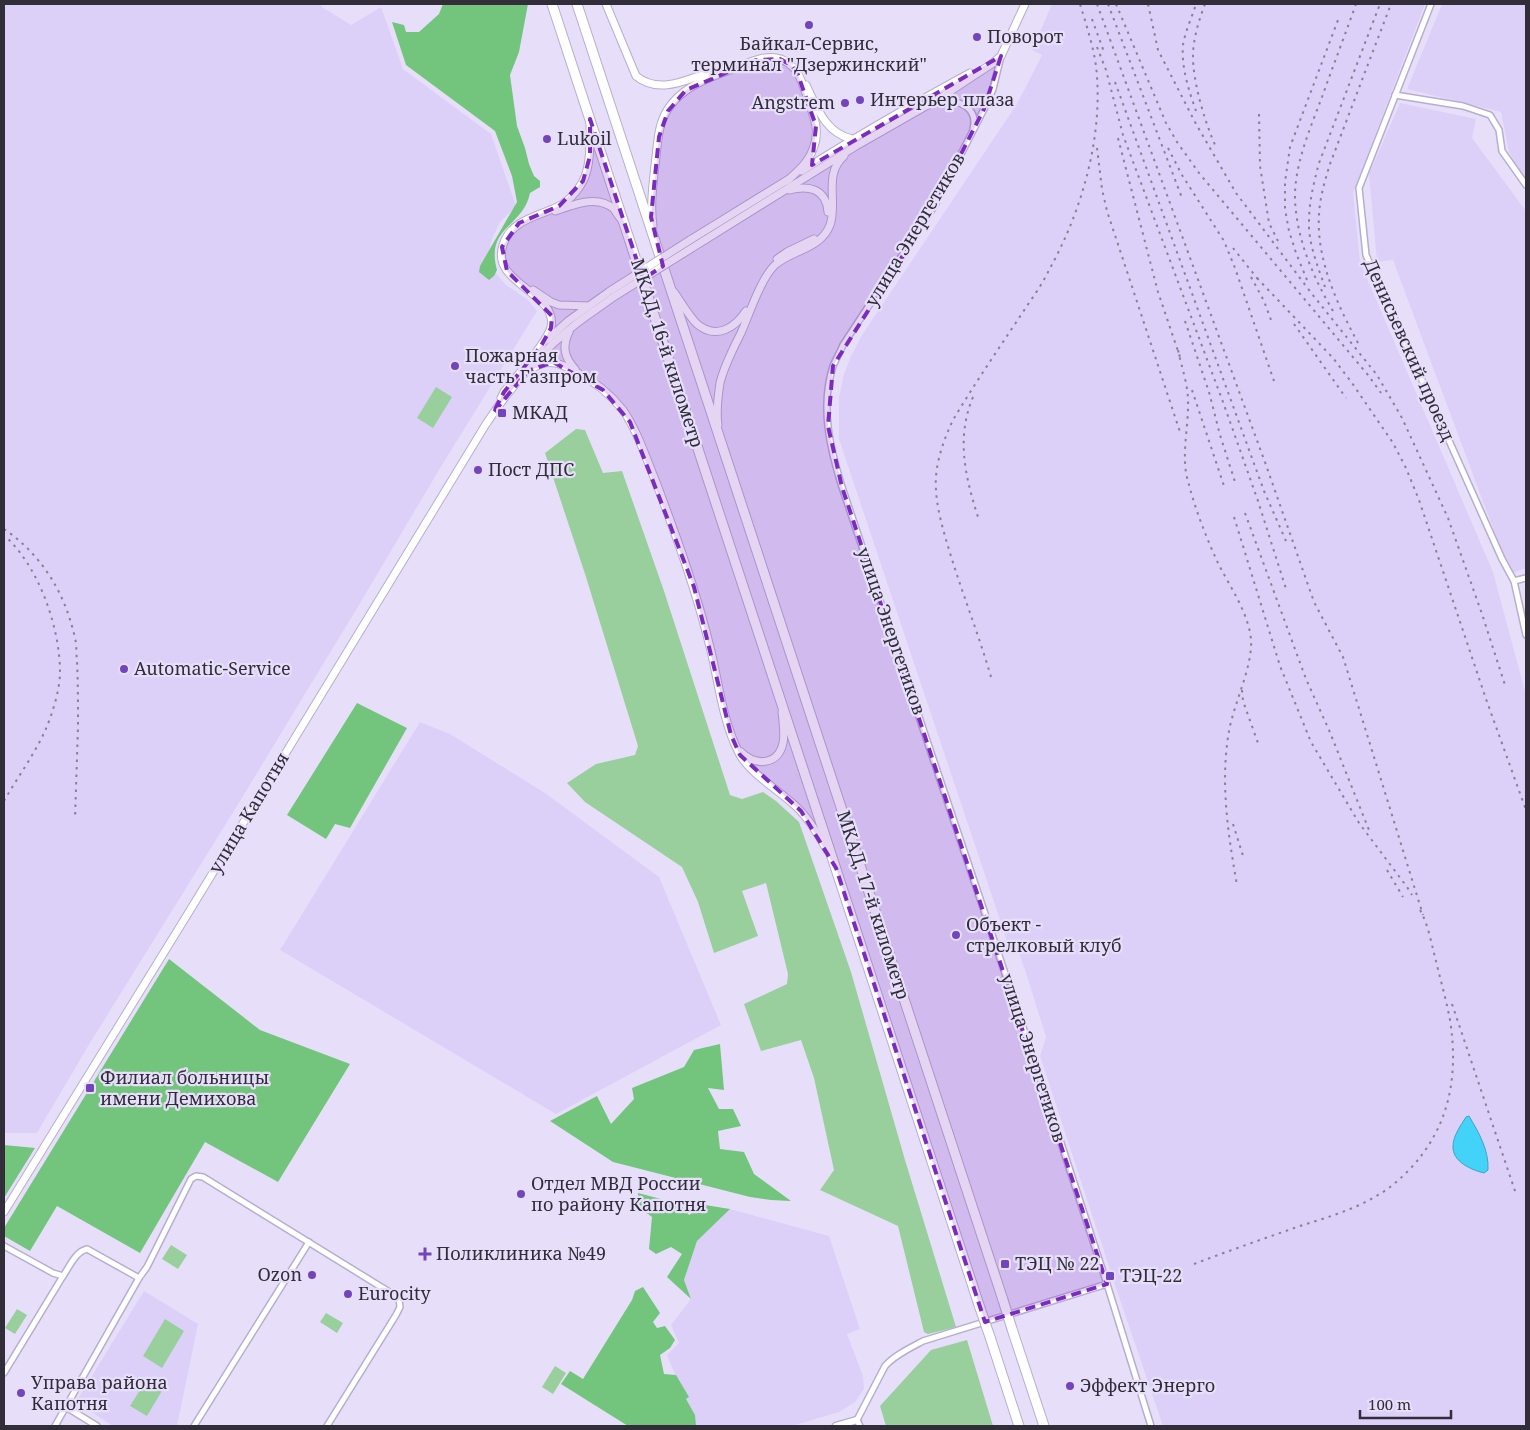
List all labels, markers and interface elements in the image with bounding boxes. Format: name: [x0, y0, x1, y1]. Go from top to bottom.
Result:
marker: Байкал-Сервис, терминал "Дзержинский": [803, 19, 815, 31]
place label: Поворот: [987, 24, 1064, 48]
place label: Байкал-Сервис, терминал "Дзержинский": [691, 31, 927, 76]
marker: Поворот: [971, 31, 983, 43]
place label: Интерьер плаза: [870, 87, 1015, 111]
place label: Angstrem: [751, 90, 835, 114]
marker: Интерьер плаза: [854, 94, 866, 106]
marker: Angstrem: [839, 97, 851, 109]
place label: Lukoil: [557, 126, 612, 150]
marker: Lukoil: [541, 133, 553, 145]
street label: улица Энергетиков: [859, 148, 970, 311]
street label: МКАД, 16-й километр: [626, 255, 710, 450]
street label: Денисьевский проезд: [1359, 255, 1461, 444]
place label: Пожарная часть Газпром: [465, 343, 597, 388]
marker: Пожарная часть Газпром: [449, 360, 461, 372]
place label: МКАД: [512, 400, 568, 424]
marker: МКАД: [496, 407, 508, 419]
place label: Пост ДПС: [488, 457, 574, 481]
marker: Пост ДПС: [472, 464, 484, 476]
street label: улица Энергетиков: [852, 544, 932, 718]
place label: Automatic-Service: [134, 656, 291, 680]
marker: Automatic-Service: [118, 663, 130, 675]
street label: улица Капотня: [202, 747, 294, 878]
street label: МКАД, 17-й километр: [832, 807, 916, 1002]
place label: Объект - стрелковый клуб: [966, 912, 1122, 957]
marker: Объект - стрелковый клуб: [950, 929, 962, 941]
street label: улица Энергетиков: [995, 970, 1073, 1145]
place label: Филиал больницы имени Демихова: [100, 1065, 269, 1110]
marker: Филиал больницы имени Демихова: [84, 1082, 96, 1094]
place label: Отдел МВД России по району Капотня: [531, 1171, 706, 1216]
marker: Отдел МВД России по району Капотня: [515, 1188, 527, 1200]
place label: Поликлиника №49: [436, 1241, 606, 1265]
marker: Поликлиника №49: [418, 1247, 432, 1261]
place label: ТЭЦ № 22: [1015, 1251, 1100, 1275]
marker: ТЭЦ № 22: [999, 1258, 1011, 1270]
place label: Ozon: [257, 1262, 302, 1286]
place label: ТЭЦ-22: [1120, 1263, 1182, 1287]
marker: Ozon: [306, 1269, 318, 1281]
marker: ТЭЦ-22: [1104, 1270, 1116, 1282]
place label: Eurocity: [358, 1281, 431, 1305]
marker: Eurocity: [342, 1288, 354, 1300]
place label: Управа района Капотня: [31, 1370, 168, 1415]
place label: Эффект Энерго: [1080, 1373, 1215, 1397]
marker: Эффект Энерго: [1064, 1380, 1076, 1392]
marker: Управа района Капотня: [15, 1387, 27, 1399]
scale bar: [1360, 1388, 1451, 1420]
text: 100 m: [1368, 1394, 1411, 1414]

